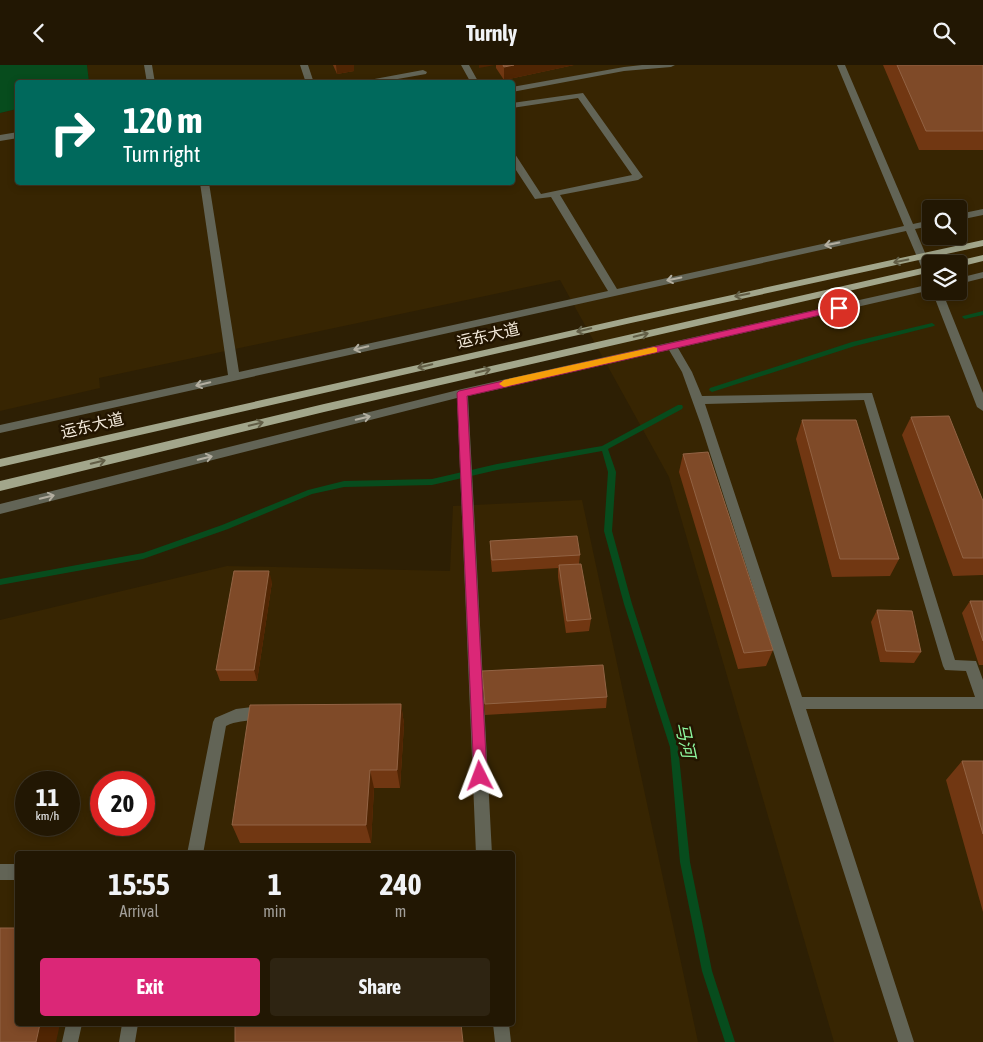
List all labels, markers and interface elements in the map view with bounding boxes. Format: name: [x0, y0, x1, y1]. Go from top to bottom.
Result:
icon: back: [25, 19, 53, 47]
icon: search: [930, 19, 958, 47]
text: Turnly: [466, 20, 517, 46]
icon: right: [40, 100, 105, 165]
text: 120 m: [123, 100, 202, 140]
text: Turn right: [123, 141, 200, 167]
map controls: [922, 200, 967, 300]
button: search: [922, 200, 967, 245]
one-way arrow: [825, 240, 841, 249]
button: layers: [922, 255, 967, 300]
one-way arrow: [894, 257, 910, 266]
one-way arrow: [666, 275, 682, 284]
pin: [818, 287, 860, 329]
one-way arrow: [735, 291, 751, 300]
icon: arrive: [825, 294, 853, 322]
street label: 运东大道: [455, 319, 521, 351]
one-way arrow: [576, 326, 592, 335]
one-way arrow: [633, 330, 649, 339]
one-way arrow: [354, 344, 370, 354]
one-way arrow: [418, 362, 434, 371]
one-way arrow: [474, 366, 490, 375]
one-way arrow: [195, 380, 211, 389]
street label: 运东大道: [59, 409, 125, 441]
one-way arrow: [354, 413, 370, 422]
one-way arrow: [248, 419, 264, 428]
one-way arrow: [196, 452, 212, 462]
one-way arrow: [90, 457, 106, 466]
one-way arrow: [39, 492, 55, 501]
water label: 马河: [671, 720, 700, 763]
position arrow: [453, 749, 505, 801]
speed limit sign: 20: [90, 771, 155, 836]
text: 11: [36, 783, 59, 811]
text: km/h: [36, 809, 59, 823]
text: 15:55: [108, 867, 170, 901]
text: 1: [268, 867, 282, 901]
text: 240: [379, 867, 422, 901]
text: Arrival: [120, 902, 159, 920]
text: min: [263, 902, 286, 920]
text: m: [395, 902, 406, 920]
button: Exit: [40, 958, 260, 1016]
button: Share: [270, 958, 490, 1016]

